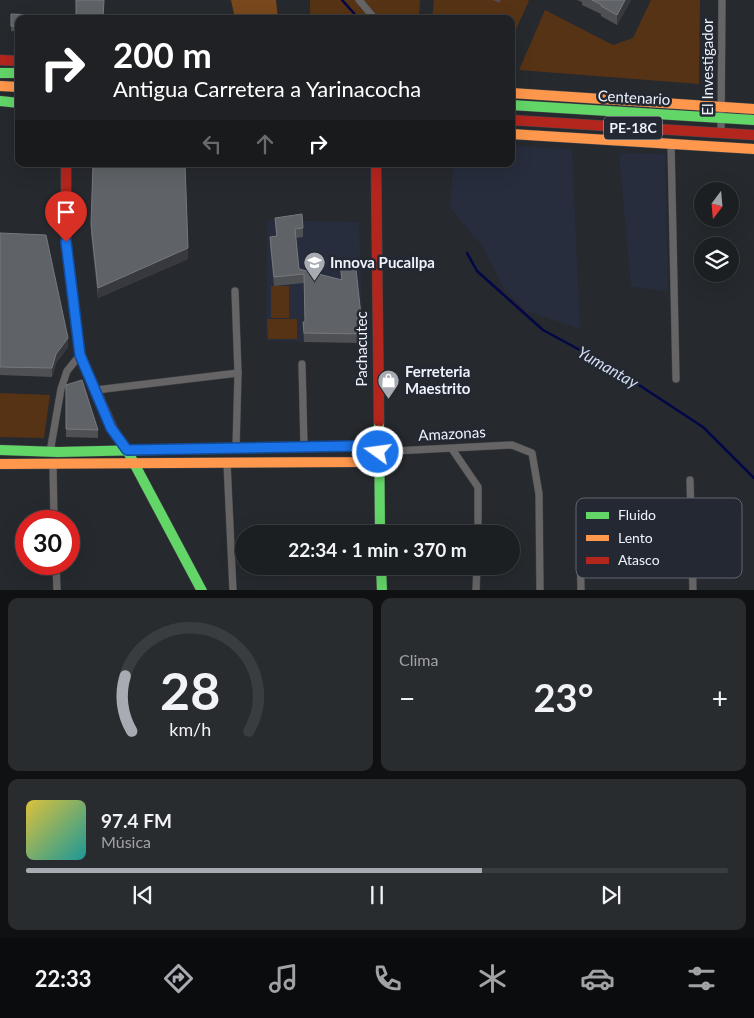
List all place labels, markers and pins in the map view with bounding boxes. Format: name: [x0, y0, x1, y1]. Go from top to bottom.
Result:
pin: [45, 191, 87, 242]
school or university icon: Innova Pucallpa: [302, 251, 326, 282]
place label: Innova Pucallpa: [330, 253, 435, 271]
place label: Ferreteria Maestrito: [405, 362, 471, 397]
shop icon: Ferreteria Maestrito: [377, 369, 401, 400]

